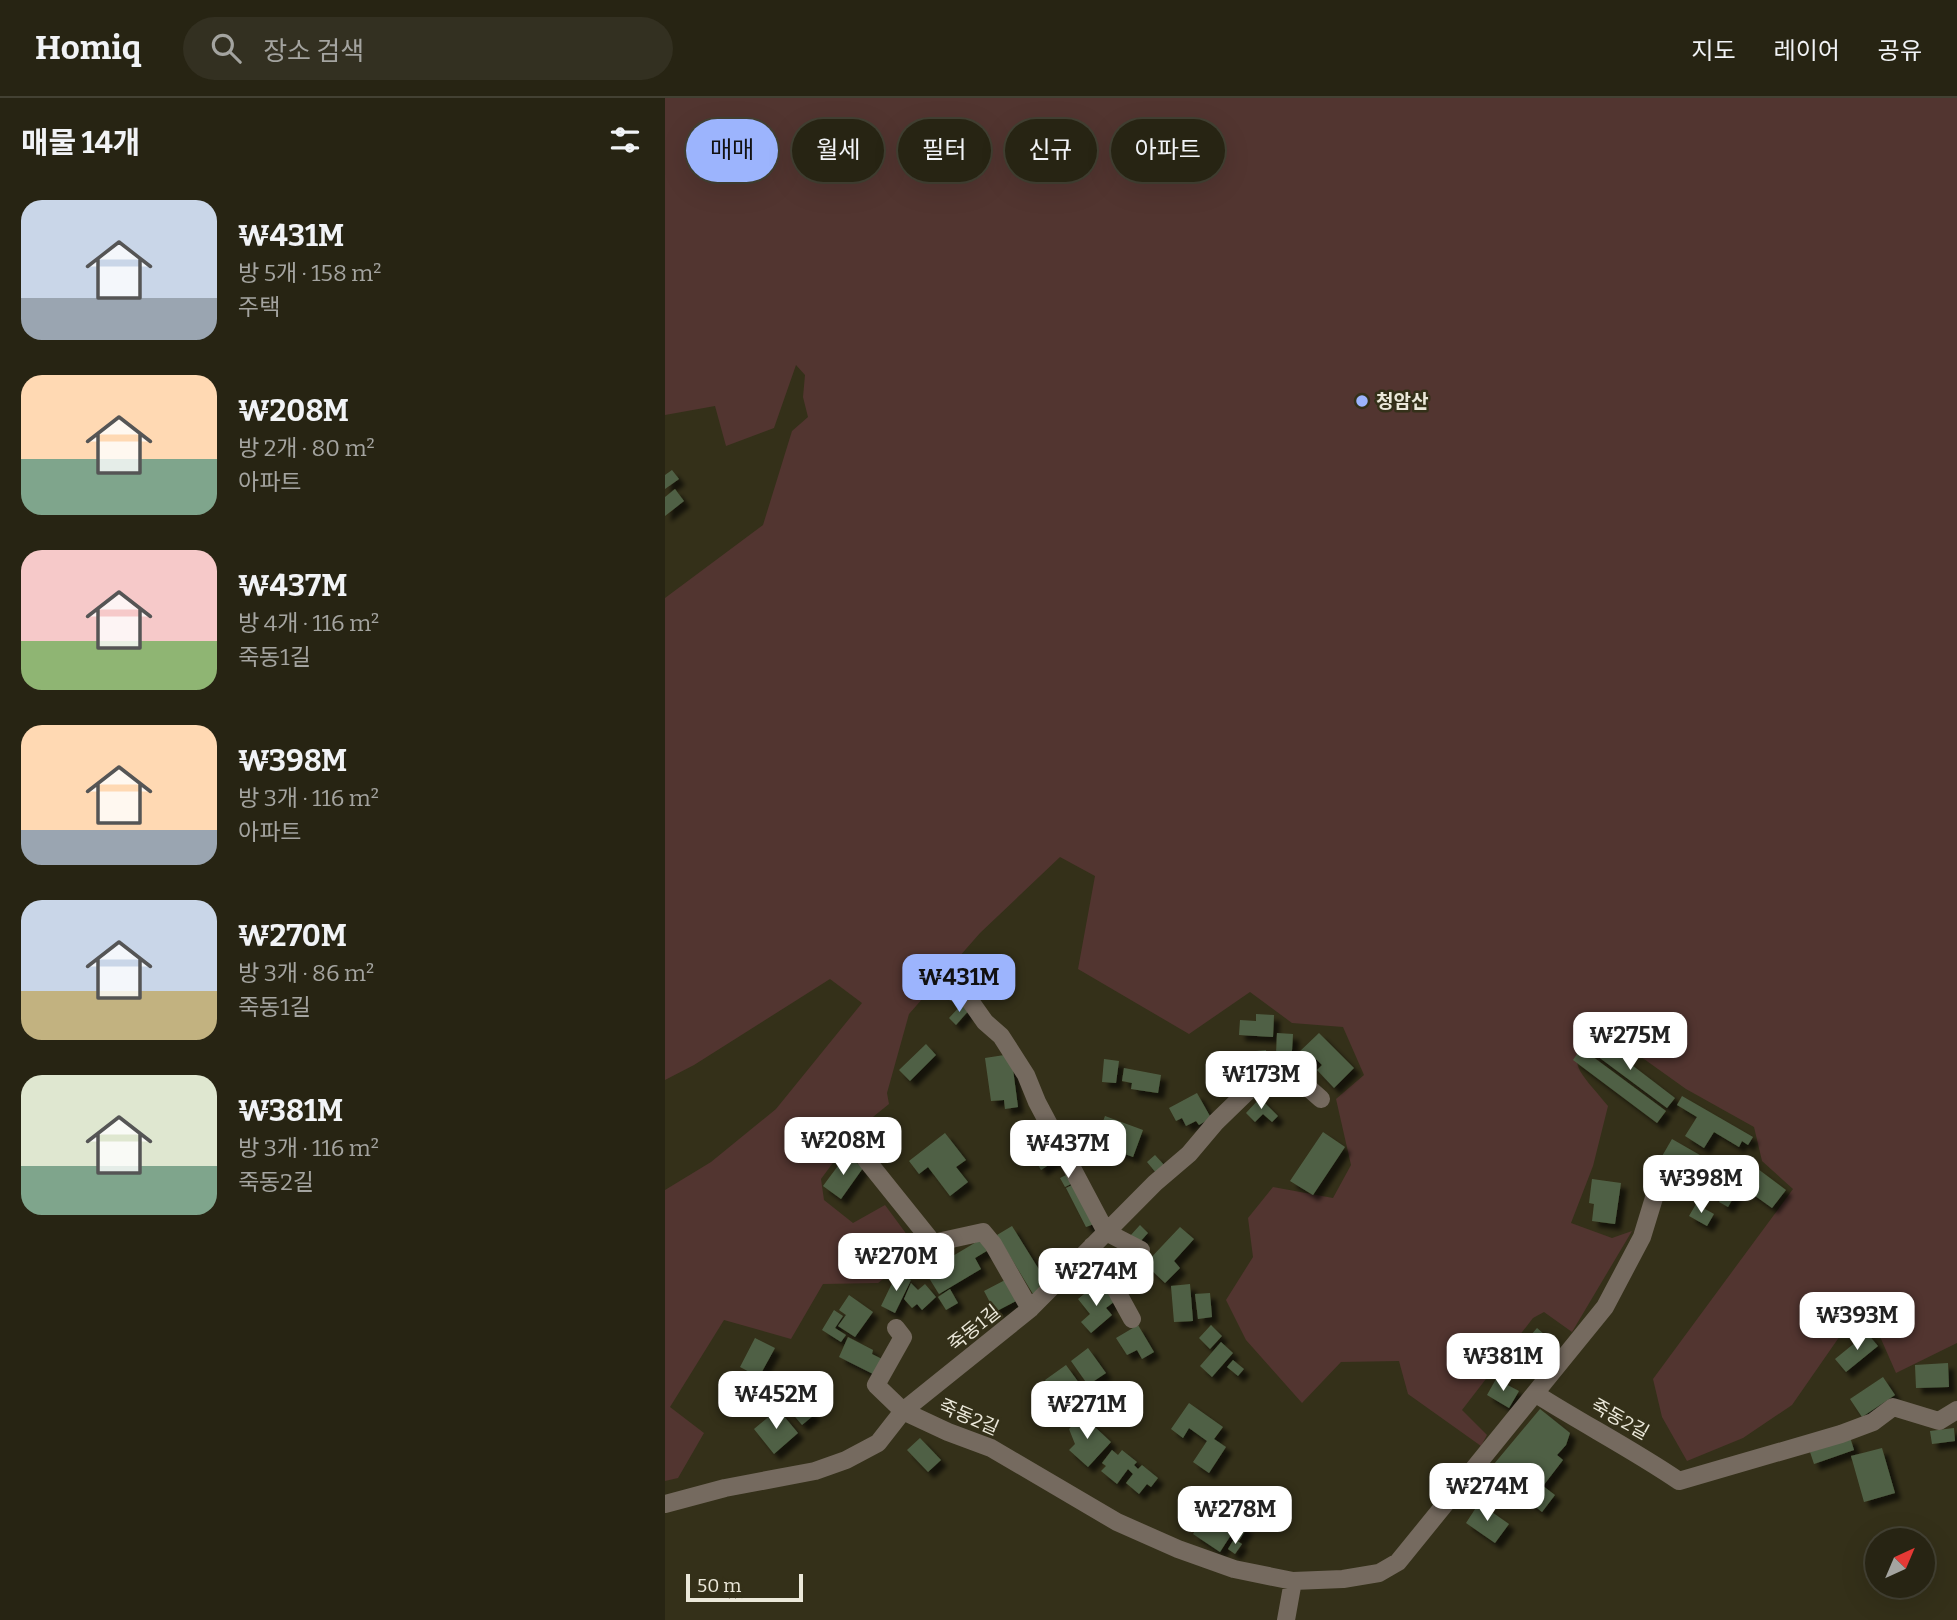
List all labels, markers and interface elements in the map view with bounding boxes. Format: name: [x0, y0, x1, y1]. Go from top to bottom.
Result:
search box: [183, 17, 673, 80]
text: Homiq: [35, 28, 141, 68]
icon: search: [207, 29, 245, 67]
text: 장소 검색: [263, 36, 364, 67]
text: 지도: [1691, 37, 1736, 65]
text: 레이어: [1774, 37, 1840, 65]
text: 공유: [1878, 37, 1922, 65]
chip: 매매: [686, 119, 778, 182]
chip: 월세: [792, 119, 884, 182]
chip: 필터: [898, 119, 991, 182]
chip: 신규: [1005, 119, 1097, 182]
chip: 아파트: [1111, 119, 1225, 182]
icon: filters: [606, 121, 644, 159]
text: 매물 14개: [21, 125, 140, 161]
text: ₩431M: [238, 218, 344, 254]
icon: home: [77, 228, 161, 312]
text: 방 5개 · 158 m²: [238, 259, 381, 287]
text: 주택: [238, 293, 280, 321]
place label: 청암산: [1376, 390, 1429, 413]
text: ₩208M: [238, 393, 349, 429]
marker: 청암산: [1354, 393, 1370, 409]
icon: home: [77, 403, 161, 487]
text: 방 2개 · 80 m²: [238, 434, 375, 462]
text: 아파트: [238, 468, 301, 496]
text: ₩437M: [238, 568, 347, 604]
icon: home: [77, 578, 161, 662]
text: 방 4개 · 116 m²: [238, 609, 379, 637]
text: 죽동1길: [238, 643, 311, 671]
text: ₩398M: [238, 743, 347, 779]
icon: home: [77, 753, 161, 837]
text: 방 3개 · 116 m²: [238, 784, 379, 812]
text: 아파트: [238, 818, 301, 846]
text: ₩270M: [238, 918, 347, 954]
icon: home: [77, 928, 161, 1012]
pin: ₩431M: [910, 954, 1008, 1014]
text: 방 3개 · 86 m²: [238, 959, 374, 987]
text: ₩431M: [918, 963, 1000, 991]
text: 죽동1길: [238, 993, 311, 1021]
pin: ₩275M: [1581, 1012, 1679, 1072]
text: ₩275M: [1589, 1021, 1671, 1049]
pin: ₩173M: [1212, 1052, 1310, 1111]
text: ₩173M: [1222, 1060, 1300, 1088]
text: ₩381M: [238, 1093, 343, 1129]
icon: home: [77, 1103, 161, 1187]
pin: ₩208M: [794, 1118, 892, 1177]
pin: ₩437M: [1019, 1121, 1117, 1180]
text: ₩208M: [800, 1126, 886, 1154]
text: ₩437M: [1026, 1129, 1110, 1157]
text: 방 3개 · 116 m²: [238, 1134, 379, 1162]
pin: ₩398M: [1652, 1156, 1750, 1215]
text: ₩398M: [1659, 1164, 1743, 1192]
text: 죽동2길: [238, 1168, 314, 1196]
pin: ₩270M: [847, 1234, 945, 1293]
text: ₩270M: [854, 1242, 938, 1270]
pin: ₩274M: [1047, 1248, 1145, 1308]
text: ₩274M: [1054, 1257, 1138, 1285]
pin: ₩393M: [1808, 1292, 1906, 1352]
street label: 죽동1길: [943, 1300, 1005, 1356]
text: ₩393M: [1816, 1301, 1898, 1329]
pin: ₩381M: [1454, 1334, 1552, 1393]
text: ₩381M: [1463, 1342, 1543, 1370]
pin: ₩452M: [727, 1372, 825, 1431]
text: ₩452M: [734, 1380, 818, 1408]
pin: ₩271M: [1038, 1382, 1136, 1441]
text: ₩271M: [1047, 1390, 1127, 1418]
street label: 죽동2길: [936, 1394, 1002, 1440]
street label: 죽동2길: [1587, 1394, 1653, 1444]
pin: ₩274M: [1438, 1464, 1536, 1523]
text: ₩274M: [1445, 1472, 1529, 1500]
pin: ₩278M: [1186, 1486, 1284, 1546]
text: ₩278M: [1194, 1495, 1276, 1523]
north arrow: [1865, 1528, 1935, 1598]
map controls: [1865, 1528, 1935, 1598]
scale bar: [686, 1571, 803, 1603]
text: 50 m: [697, 1574, 741, 1597]

